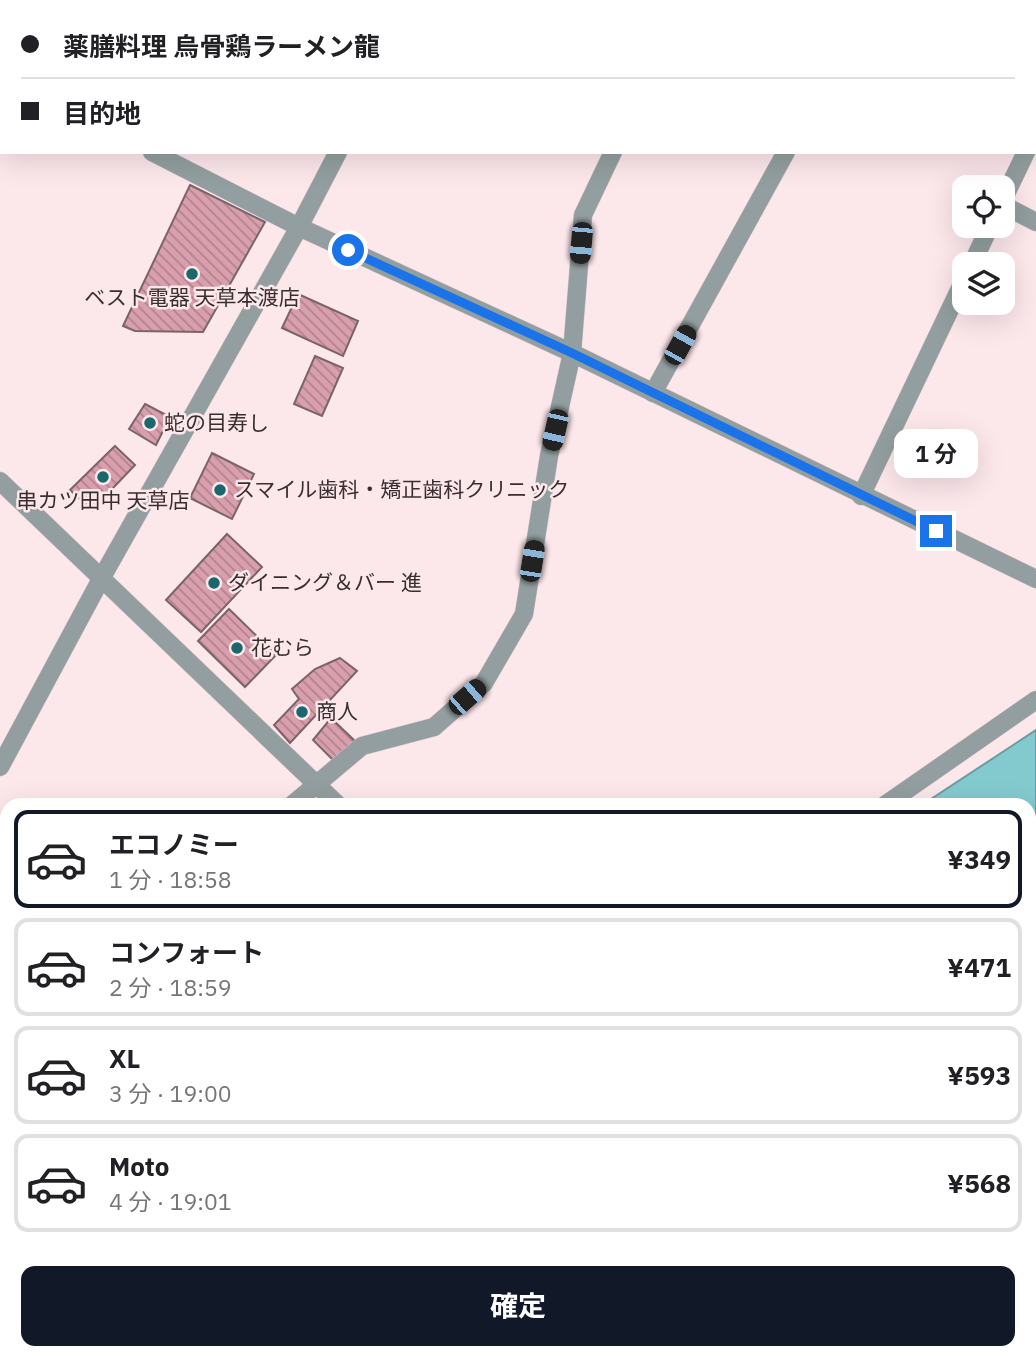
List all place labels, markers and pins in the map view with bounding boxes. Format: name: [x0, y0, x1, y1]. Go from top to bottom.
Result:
marker: ベスト電器 天草本渡店: [184, 266, 200, 282]
place label: ベスト電器 天草本渡店: [84, 283, 300, 311]
place label: 蛇の目寿し: [164, 408, 269, 436]
marker: 蛇の目寿し: [142, 415, 158, 431]
marker: 串カツ田中 天草店: [95, 469, 111, 485]
place label: スマイル歯科・矯正歯科クリニック: [234, 475, 569, 503]
marker: スマイル歯科・矯正歯科クリニック: [212, 482, 228, 498]
place label: 串カツ田中 天草店: [17, 486, 189, 514]
place label: ダイニング＆バー 進: [228, 568, 422, 596]
marker: ダイニング＆バー 進: [206, 575, 222, 591]
place label: 花むら: [251, 633, 314, 661]
marker: 花むら: [229, 640, 245, 656]
place label: 商人: [316, 697, 358, 725]
marker: 商人: [294, 704, 310, 720]

